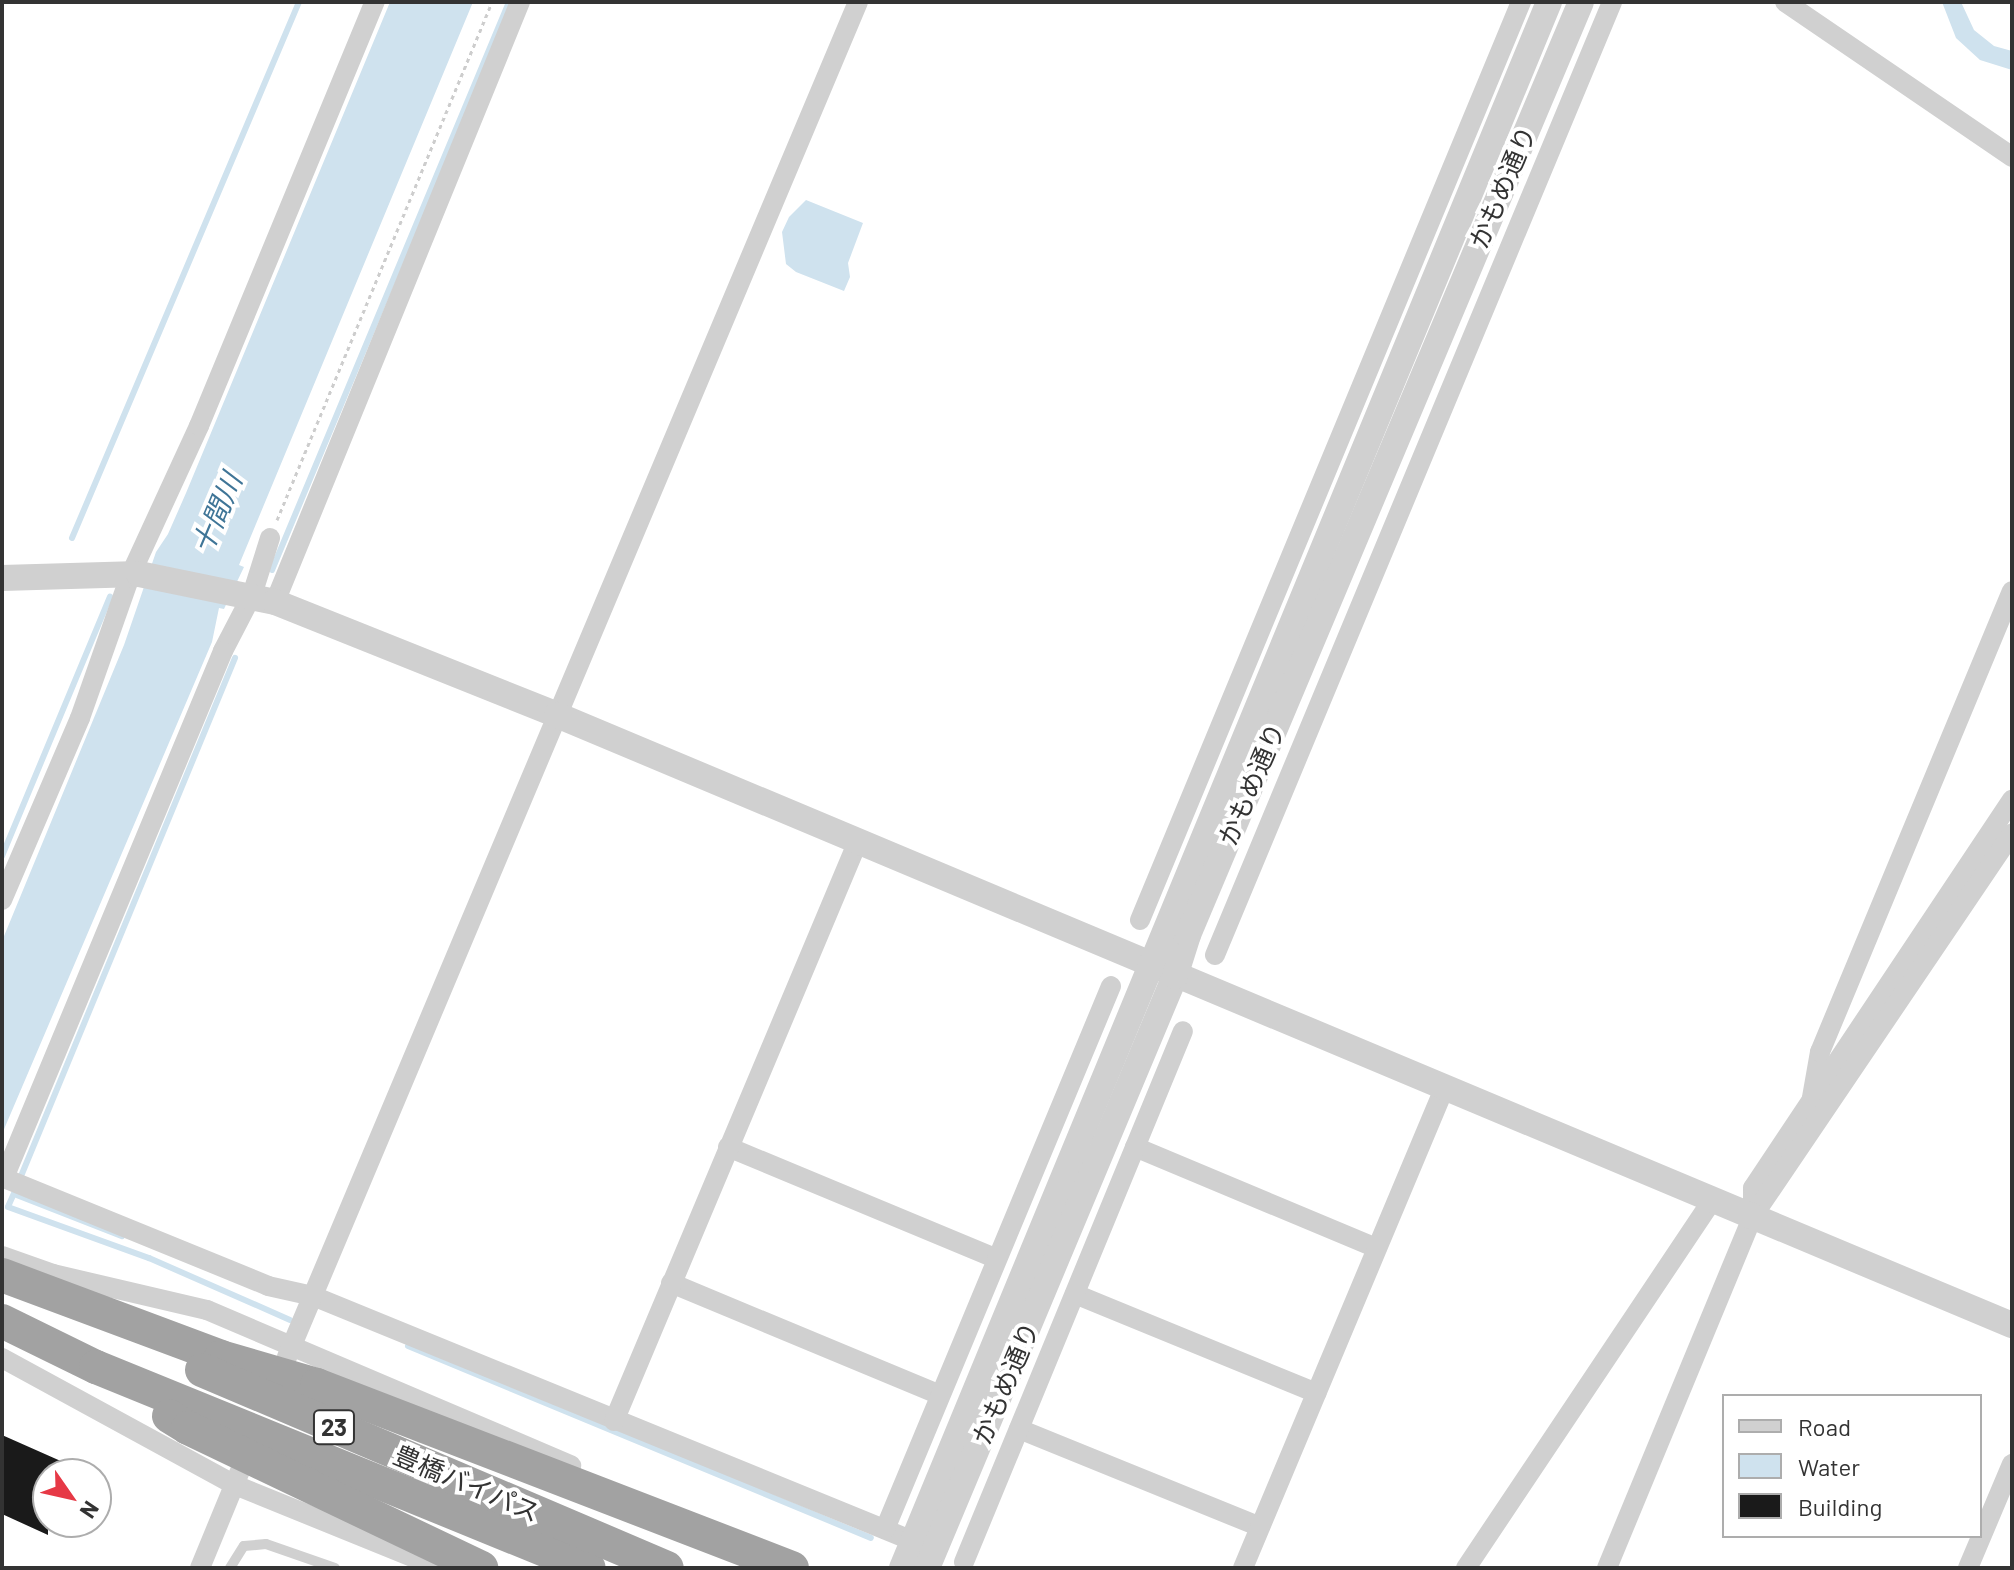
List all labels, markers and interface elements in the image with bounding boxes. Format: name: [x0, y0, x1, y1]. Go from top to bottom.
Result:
street label: かもめ通り: [1462, 121, 1542, 253]
water label: 十間川: [184, 468, 248, 558]
street label: かもめ通り: [1211, 718, 1291, 850]
street label: かもめ通り: [965, 1317, 1045, 1449]
legend: [1722, 1394, 1982, 1538]
road number: 23: [312, 1407, 356, 1447]
text: Road: [1798, 1412, 1851, 1441]
street label: 豊橋バイパス: [389, 1438, 545, 1528]
text: Water: [1798, 1452, 1860, 1481]
north arrow: [32, 1458, 112, 1538]
text: Building: [1798, 1492, 1882, 1521]
text: N: [75, 1497, 105, 1524]

